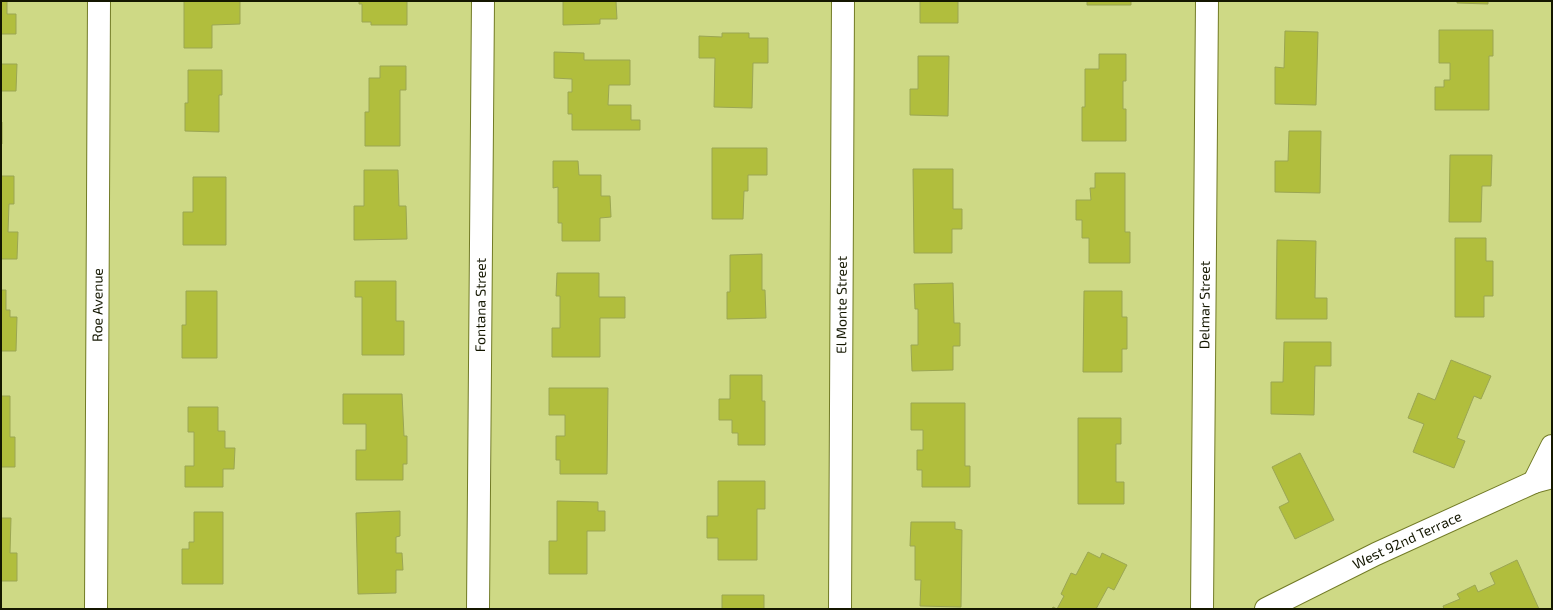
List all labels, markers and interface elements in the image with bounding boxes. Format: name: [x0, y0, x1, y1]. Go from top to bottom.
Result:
street label: El Monte Street: [832, 256, 850, 354]
street label: Fontana Street: [471, 258, 489, 352]
street label: Delmar Street: [1195, 261, 1213, 349]
street label: Roe Avenue: [88, 268, 106, 342]
street label: West 92nd Terrace: [1349, 507, 1464, 572]

